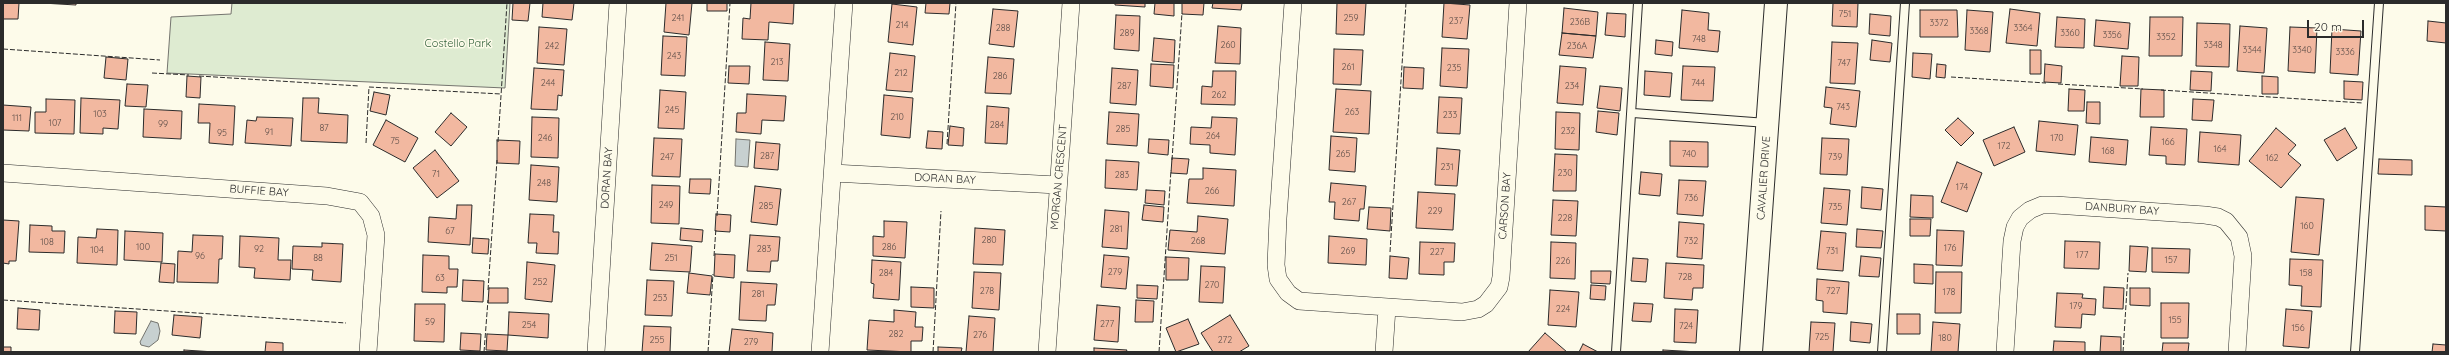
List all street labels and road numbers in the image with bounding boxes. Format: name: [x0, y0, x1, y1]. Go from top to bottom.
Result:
street label: MORGAN CRESCENT: [1048, 124, 1070, 230]
street label: CAVALIER DRIVE: [1754, 136, 1774, 220]
street label: DORAN BAY: [598, 147, 616, 209]
street label: DORAN BAY: [914, 171, 976, 187]
street label: CARSON BAY: [1496, 172, 1514, 240]
street label: BUFFIE BAY: [229, 182, 289, 200]
street label: DANBURY BAY: [2085, 200, 2159, 218]

